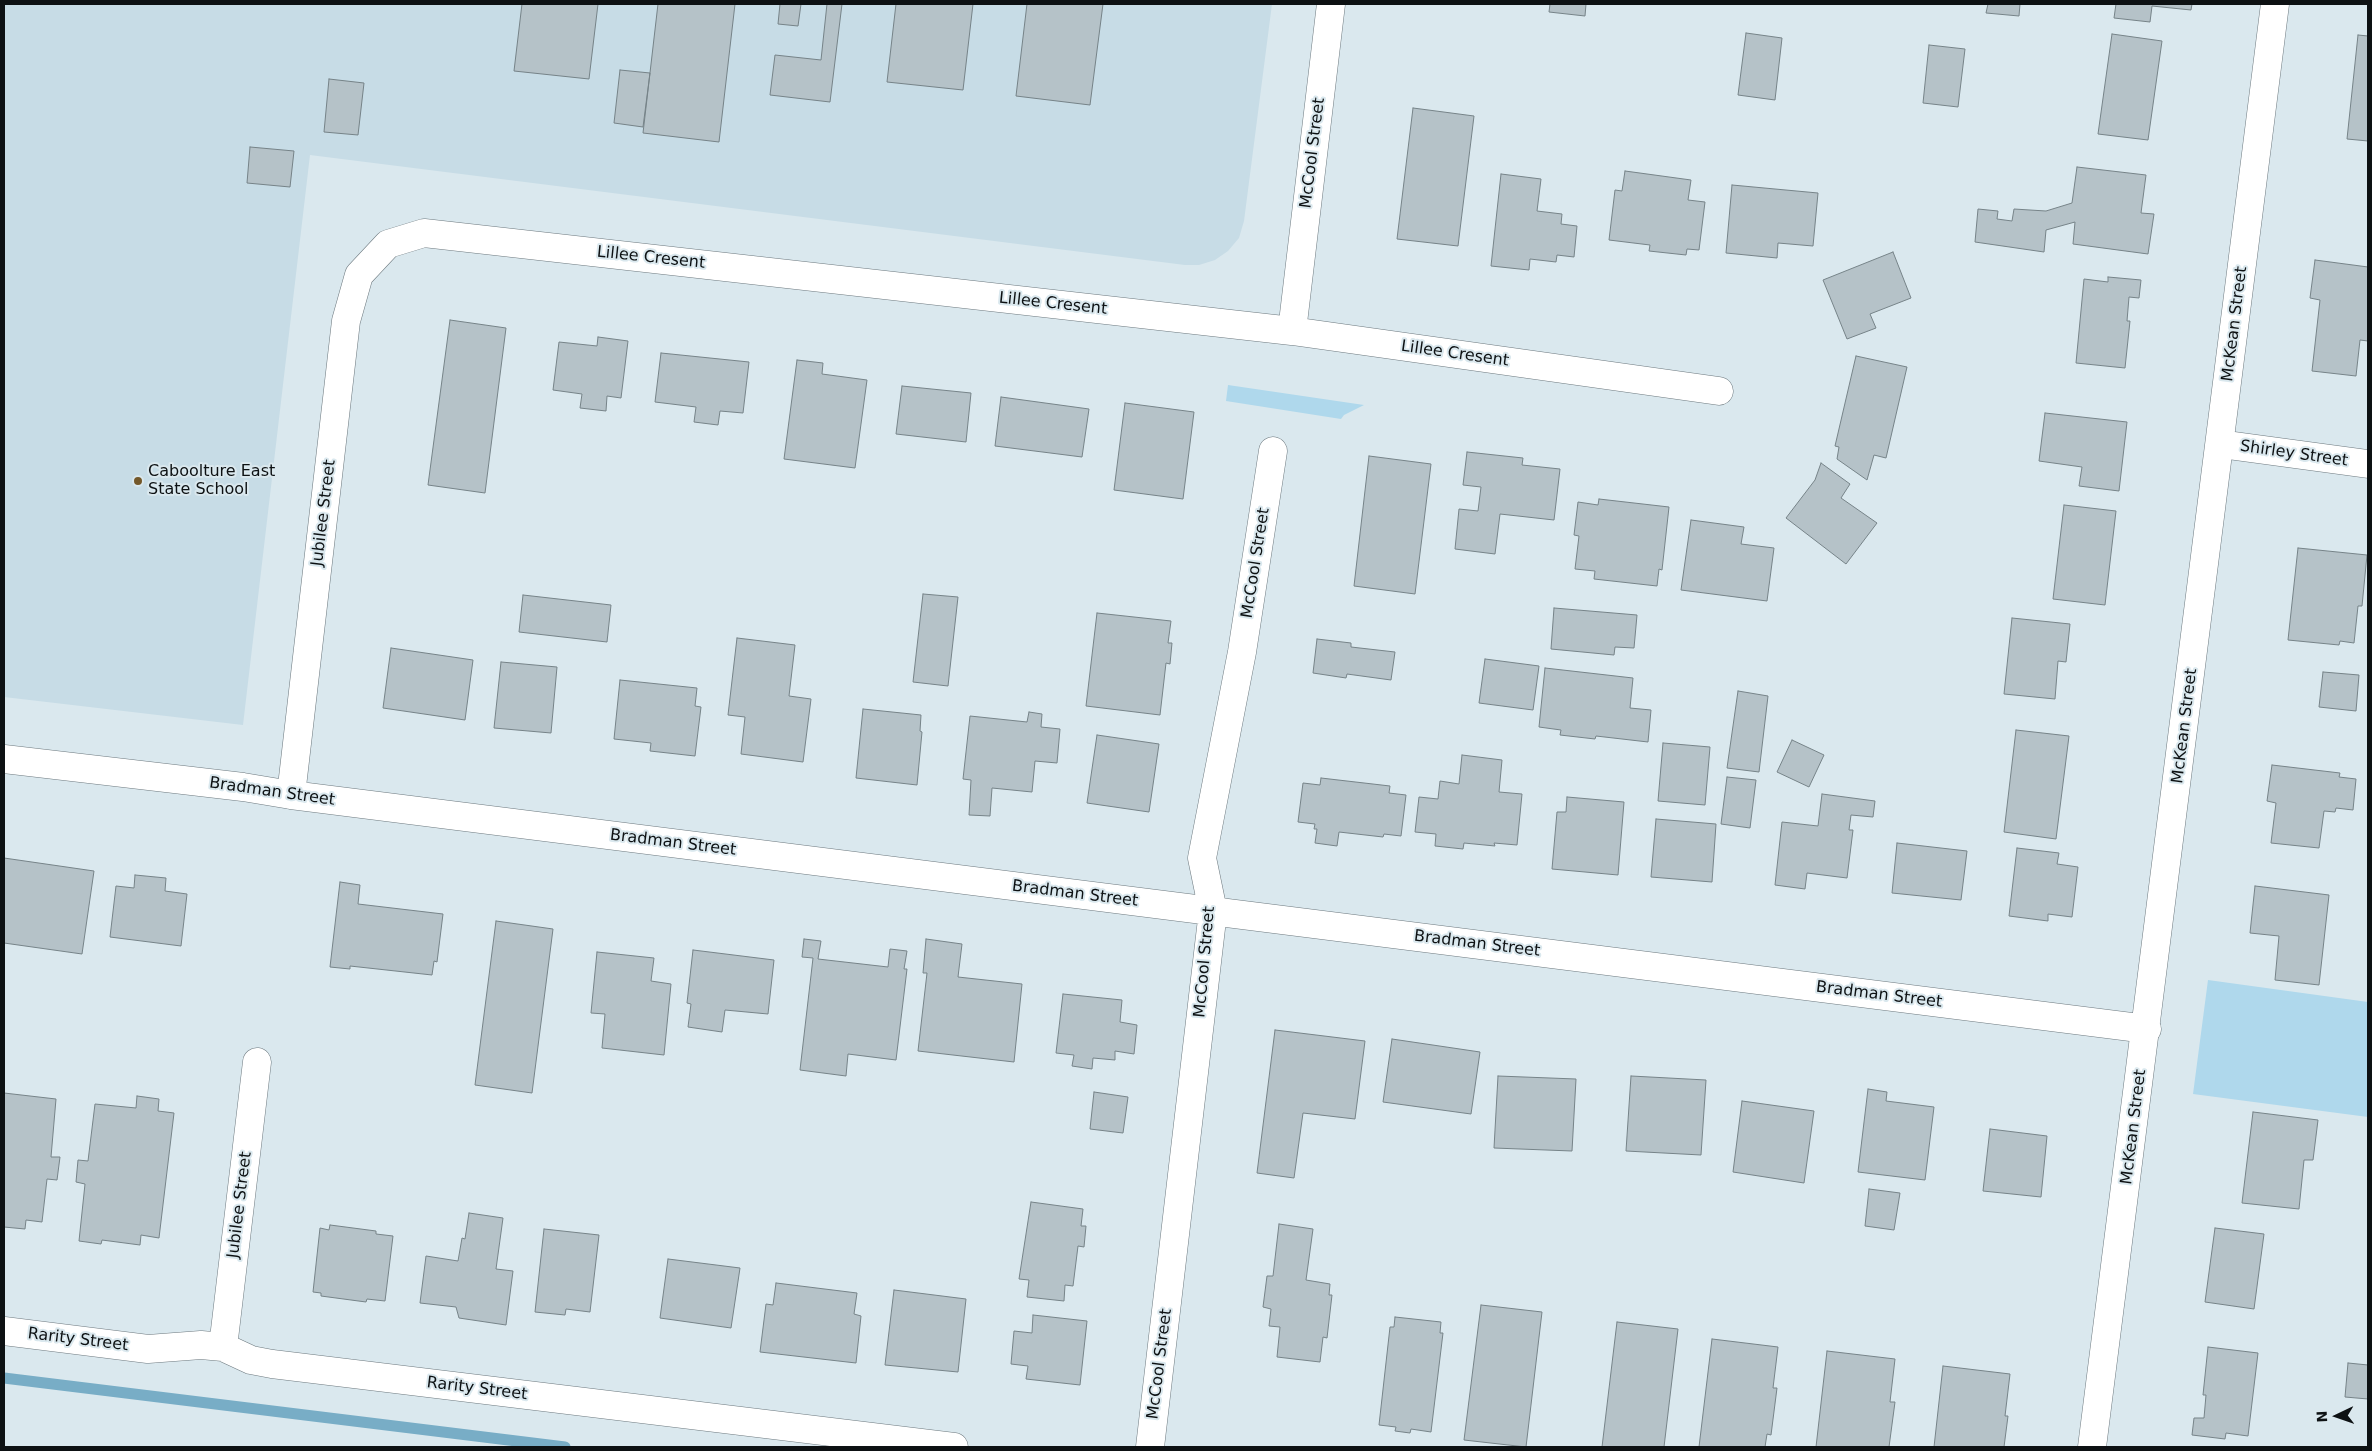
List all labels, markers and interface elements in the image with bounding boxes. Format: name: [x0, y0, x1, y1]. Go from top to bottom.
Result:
street label: McCool Street: [1297, 96, 1329, 210]
street label: Lillee Cresent: [596, 243, 706, 273]
street label: McKean Street: [2218, 265, 2252, 383]
street label: Lillee Cresent: [998, 289, 1108, 319]
street label: Lillee Cresent: [1400, 337, 1510, 371]
street label: Shirley Street: [2239, 437, 2349, 471]
street label: Jubilee Street: [308, 459, 340, 567]
place label: Caboolture East State School: [148, 462, 275, 500]
marker: Caboolture East State School: [132, 475, 144, 487]
street label: McCool Street: [1238, 506, 1274, 620]
street label: McKean Street: [2168, 667, 2202, 785]
street label: Bradman Street: [208, 774, 336, 810]
street label: Bradman Street: [609, 826, 737, 860]
street label: Bradman Street: [1011, 877, 1139, 911]
street label: McCool Street: [1191, 906, 1219, 1018]
street label: Bradman Street: [1413, 927, 1541, 961]
street label: Bradman Street: [1815, 978, 1943, 1012]
street label: McKean Street: [2117, 1068, 2151, 1186]
street label: Jubilee Street: [224, 1151, 256, 1259]
street label: McCool Street: [1144, 1307, 1176, 1421]
street label: Rarity Street: [27, 1324, 129, 1356]
street label: Rarity Street: [426, 1373, 528, 1405]
north arrow: [2312, 1391, 2362, 1441]
text: N: [2314, 1411, 2330, 1423]

